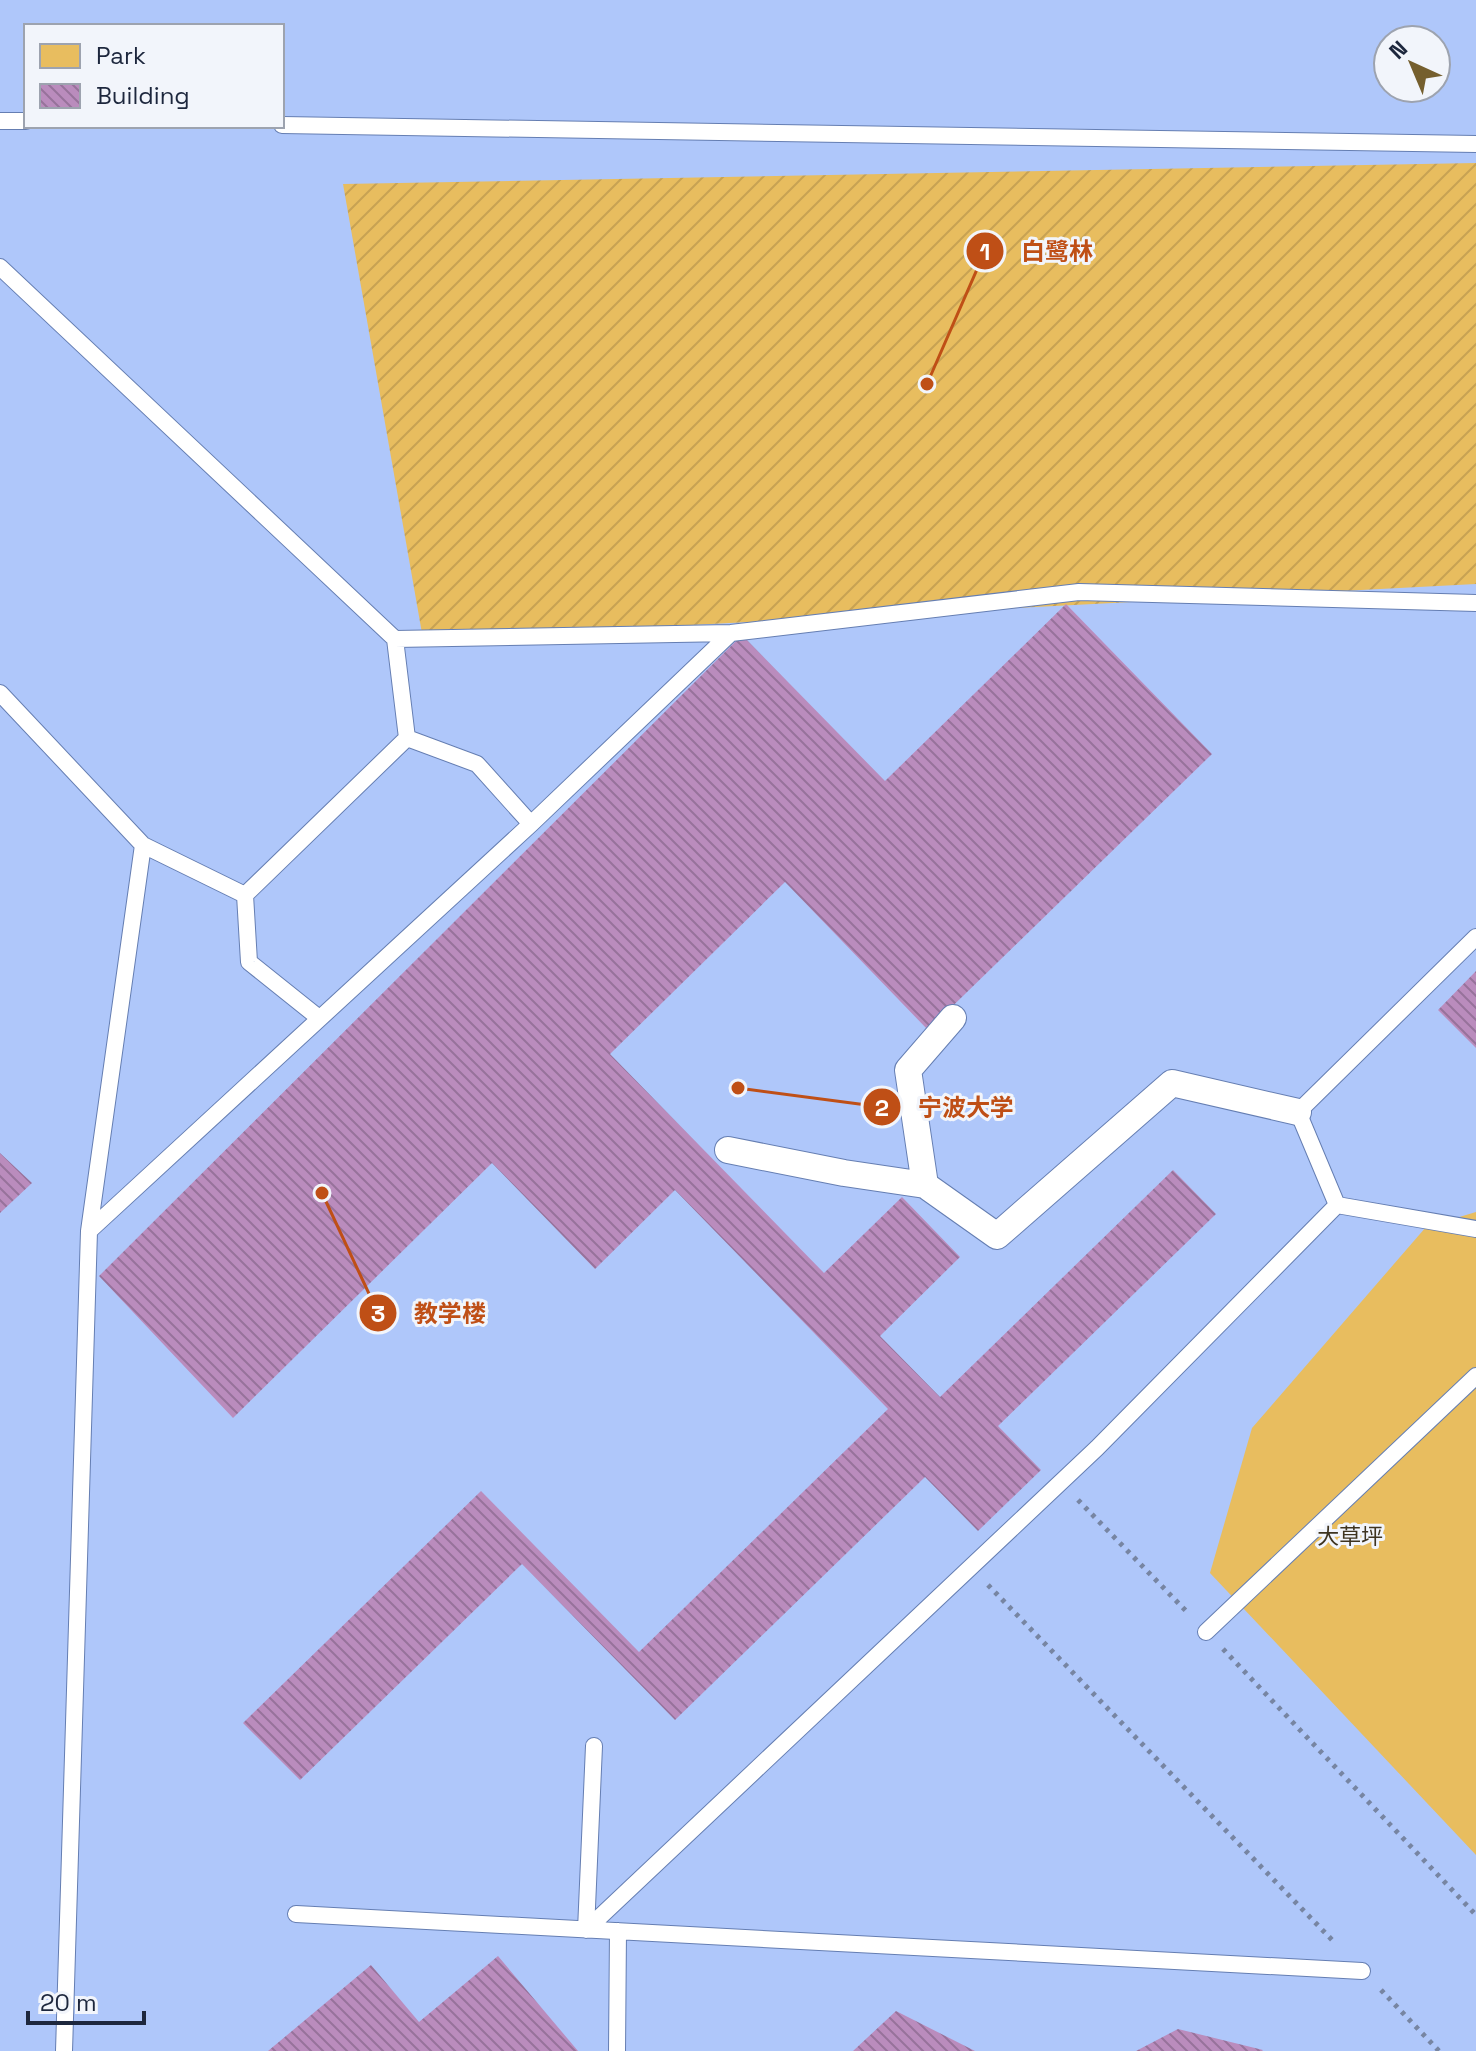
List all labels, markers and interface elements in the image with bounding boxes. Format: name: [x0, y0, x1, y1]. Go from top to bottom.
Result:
legend: [24, 24, 284, 128]
north arrow: [1372, 24, 1452, 104]
text: N: [1383, 34, 1413, 65]
text: Park: [96, 40, 146, 71]
text: Building: [96, 80, 190, 111]
callout: 白鹭林: [965, 227, 1109, 275]
text: 1: [980, 236, 990, 267]
text: 白鹭林: [1021, 236, 1093, 267]
callout: 宁波大学: [862, 1083, 1030, 1131]
text: 2: [875, 1092, 889, 1123]
text: 宁波大学: [918, 1092, 1014, 1123]
callout: 教学楼: [358, 1289, 502, 1337]
text: 3: [371, 1298, 385, 1329]
text: 教学楼: [414, 1298, 486, 1329]
park label: 大草坪: [1317, 1522, 1383, 1550]
scale bar: [28, 1975, 144, 2025]
text: 20 m: [40, 1987, 97, 2018]

